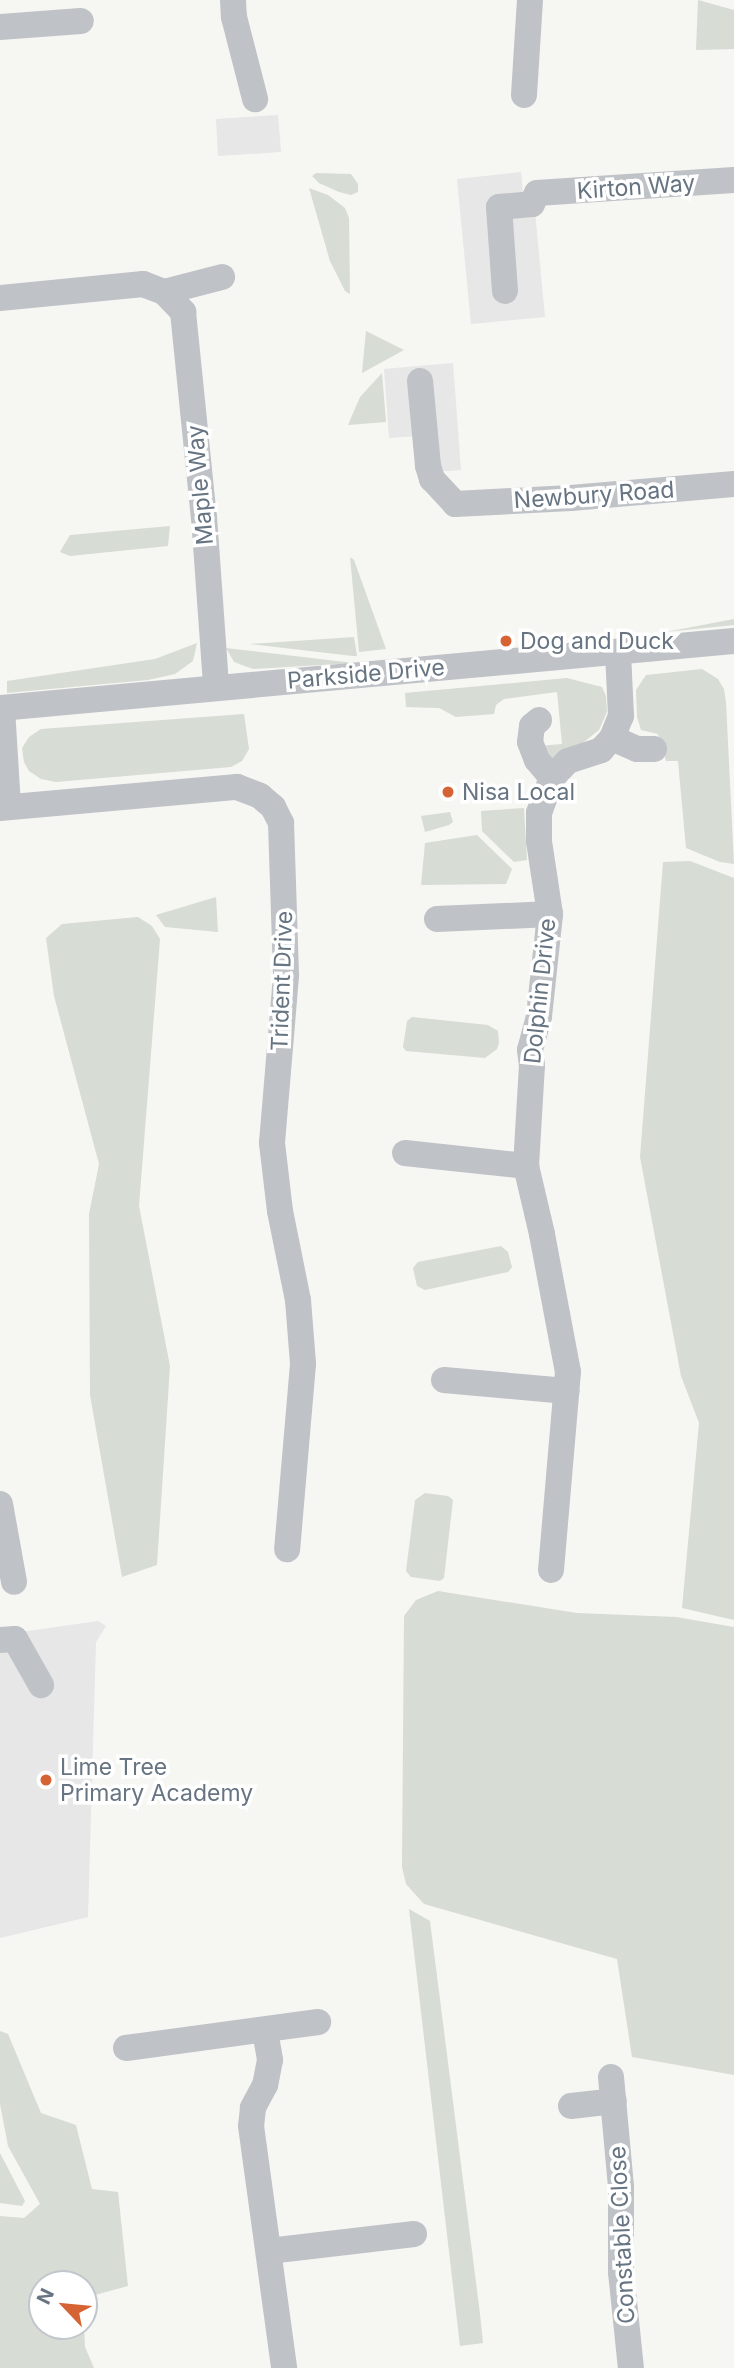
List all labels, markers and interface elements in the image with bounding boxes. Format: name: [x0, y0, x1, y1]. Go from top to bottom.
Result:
street label: Kirton Way: [576, 169, 696, 205]
street label: Maple Way: [181, 424, 219, 546]
street label: Newbury Road: [513, 476, 675, 514]
place label: Dog and Duck: [520, 627, 674, 655]
marker: Dog and Duck: [498, 633, 514, 649]
street label: Parkside Drive: [286, 653, 446, 695]
place label: Nisa Local: [462, 778, 575, 806]
marker: Nisa Local: [440, 784, 456, 800]
street label: Trident Drive: [266, 910, 298, 1052]
street label: Dolphin Drive: [519, 917, 561, 1065]
place label: Lime Tree Primary Academy: [60, 1753, 253, 1807]
marker: Lime Tree Primary Academy: [38, 1772, 54, 1788]
street label: Constable Close: [604, 2145, 640, 2325]
north arrow: [28, 2270, 98, 2340]
text: N: [32, 2285, 59, 2308]

